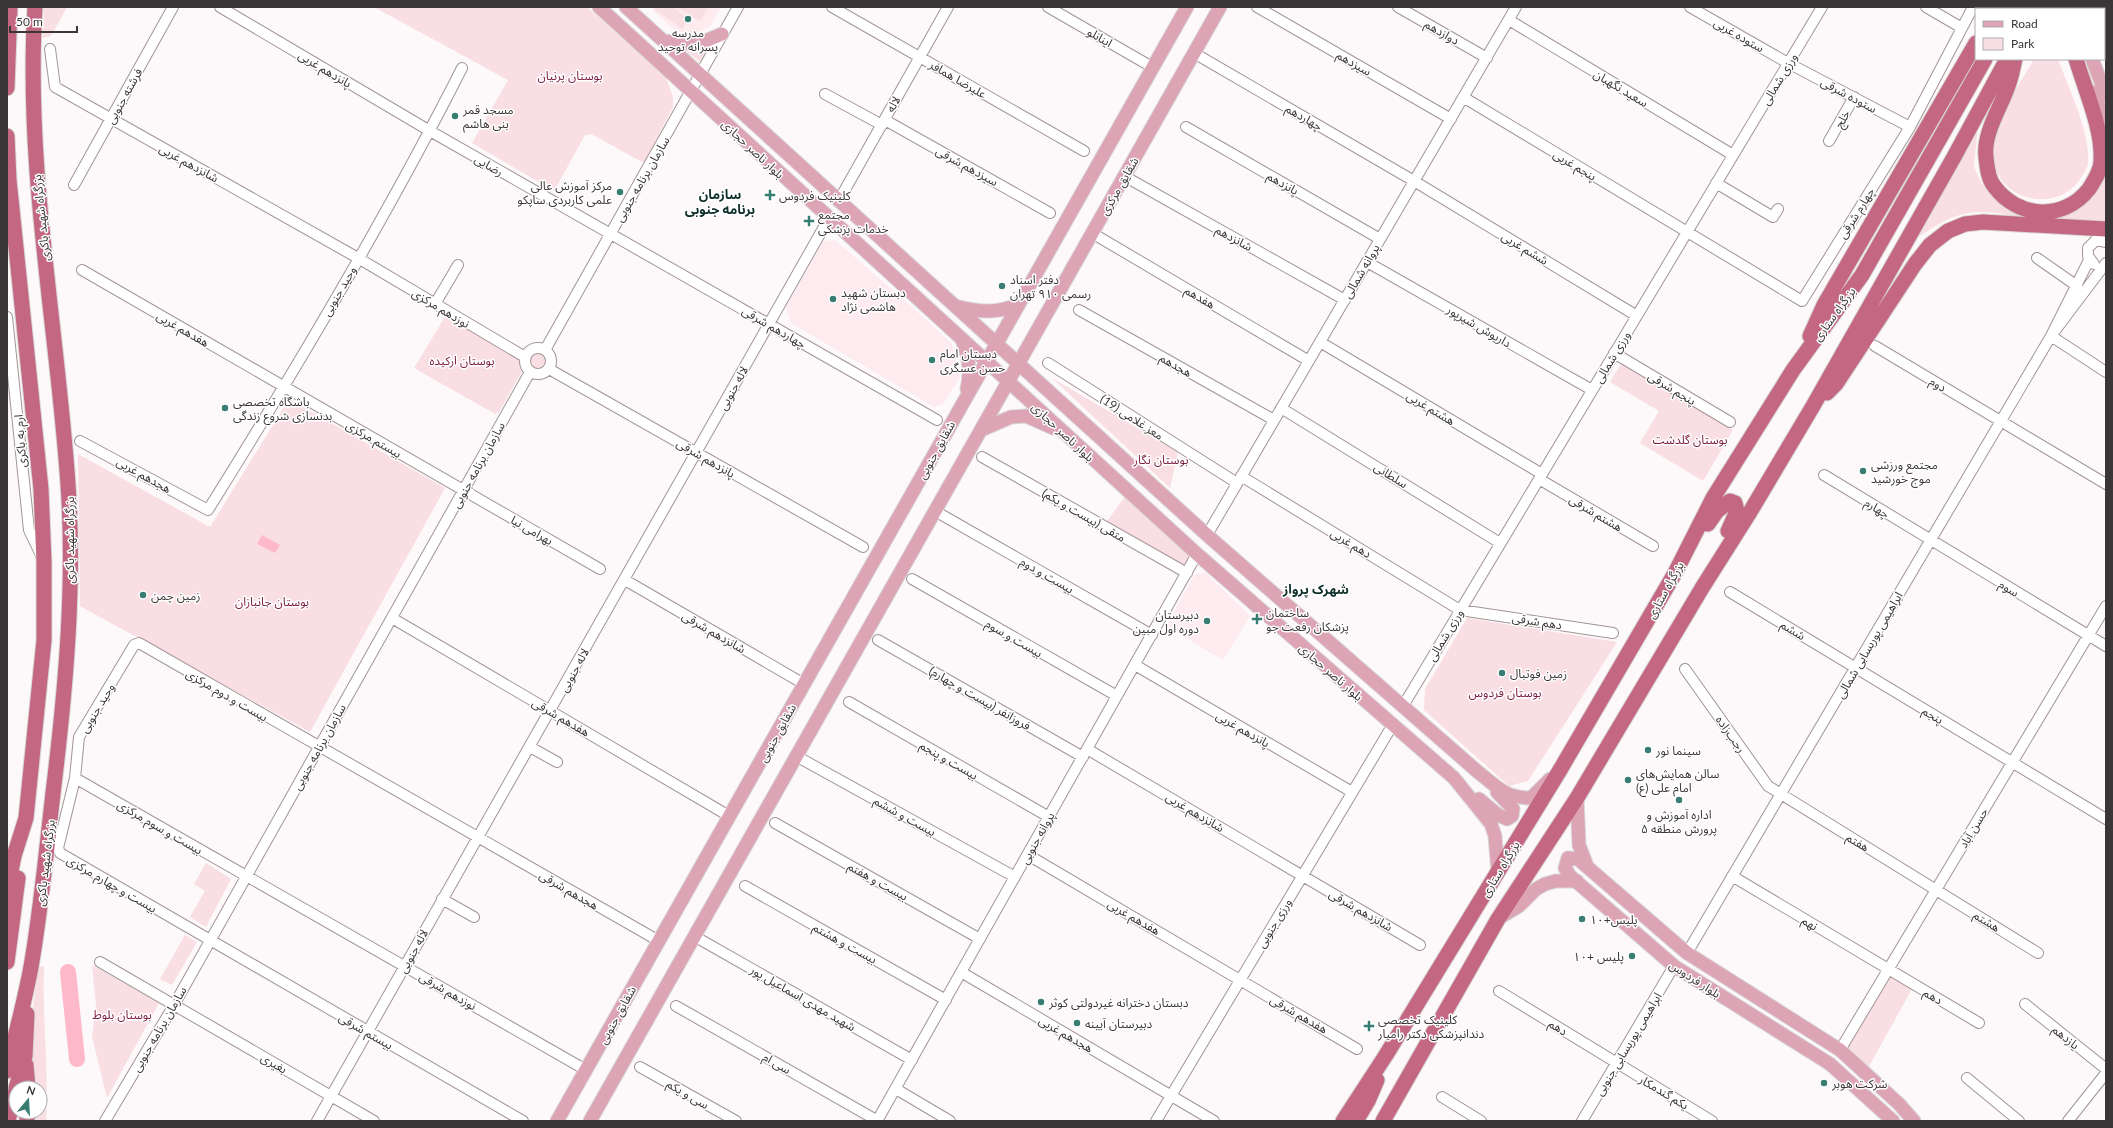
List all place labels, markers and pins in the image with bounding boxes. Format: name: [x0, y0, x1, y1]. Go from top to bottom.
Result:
marker: مدرسه پسرانه توحید: [683, 14, 693, 24]
place label: مدرسه پسرانه توحید: [658, 25, 718, 55]
place label: مسجد قمر بنی هاشم: [462, 102, 514, 133]
marker: مسجد قمر بنی هاشم: [450, 111, 460, 121]
place label: مرکز آموزش عالی علمی کاربردی ساپکو: [517, 178, 612, 208]
marker: مرکز آموزش عالی علمی کاربردی ساپکو: [615, 187, 625, 197]
place label: کلینیک فردوس: [779, 188, 852, 203]
marker: کلینیک فردوس: [764, 189, 776, 201]
place label: مجتمع خدمات پزشکی: [818, 207, 889, 237]
marker: مجتمع خدمات پزشکی: [803, 215, 815, 227]
place label: دفتر اسناد رسمی ۹۱۰ تهران: [1010, 272, 1091, 301]
marker: دفتر اسناد رسمی ۹۱۰ تهران: [997, 281, 1007, 291]
place label: دبستان شهید هاشمی نژاد: [841, 285, 906, 314]
marker: دبستان شهید هاشمی نژاد: [828, 294, 838, 304]
place label: دبستان امام حسن عسگری: [940, 346, 1005, 375]
marker: دبستان امام حسن عسگری: [927, 355, 937, 365]
place label: باشگاه تخصصی بدنسازی شروع زندگی: [233, 394, 332, 425]
marker: باشگاه تخصصی بدنسازی شروع زندگی: [220, 403, 230, 413]
place label: مجتمع ورزشی موج خورشید: [1871, 457, 1938, 488]
marker: مجتمع ورزشی موج خورشید: [1858, 466, 1868, 476]
place label: زمین چمن: [151, 588, 200, 604]
marker: زمین چمن: [138, 590, 148, 600]
place label: ساختمان پزشكان رفعت جو: [1266, 605, 1349, 635]
place label: دبیرستان دوره اول مبین: [1133, 607, 1199, 636]
marker: ساختمان پزشكان رفعت جو: [1251, 613, 1263, 625]
marker: دبیرستان دوره اول مبین: [1202, 616, 1212, 626]
place label: زمین فوتبال: [1510, 666, 1567, 681]
marker: زمین فوتبال: [1497, 668, 1507, 678]
place label: سینما نور: [1655, 743, 1701, 758]
marker: سینما نور: [1643, 745, 1653, 755]
place label: سالن همایش‌های امام علی (ع): [1636, 766, 1720, 797]
marker: سالن همایش‌های امام علی (ع): [1623, 775, 1633, 785]
marker: اداره آموزش و پرورش منطقه ۵: [1674, 795, 1684, 805]
place label: اداره آموزش و پرورش منطقه ۵: [1641, 807, 1717, 837]
place label: پلیس+١٠: [1590, 912, 1638, 928]
marker: پلیس+١٠: [1577, 914, 1587, 924]
place label: پلیس +۱۰: [1573, 949, 1624, 965]
marker: پلیس +۱۰: [1627, 951, 1637, 961]
place label: دبستان دخترانه غیردولتی کوثر: [1048, 995, 1189, 1010]
marker: دبستان دخترانه غیردولتی کوثر: [1036, 997, 1046, 1007]
place label: کلینیک تخصصی دندانپزشکی دکتر رامیار: [1377, 1012, 1485, 1042]
place label: دبیرستان آیینه: [1085, 1016, 1153, 1031]
marker: دبیرستان آیینه: [1072, 1018, 1082, 1028]
marker: کلینیک تخصصی دندانپزشکی دکتر رامیار: [1363, 1020, 1375, 1032]
place label: شرکت هوبر: [1831, 1076, 1887, 1091]
marker: شرکت هوبر: [1819, 1078, 1829, 1088]

